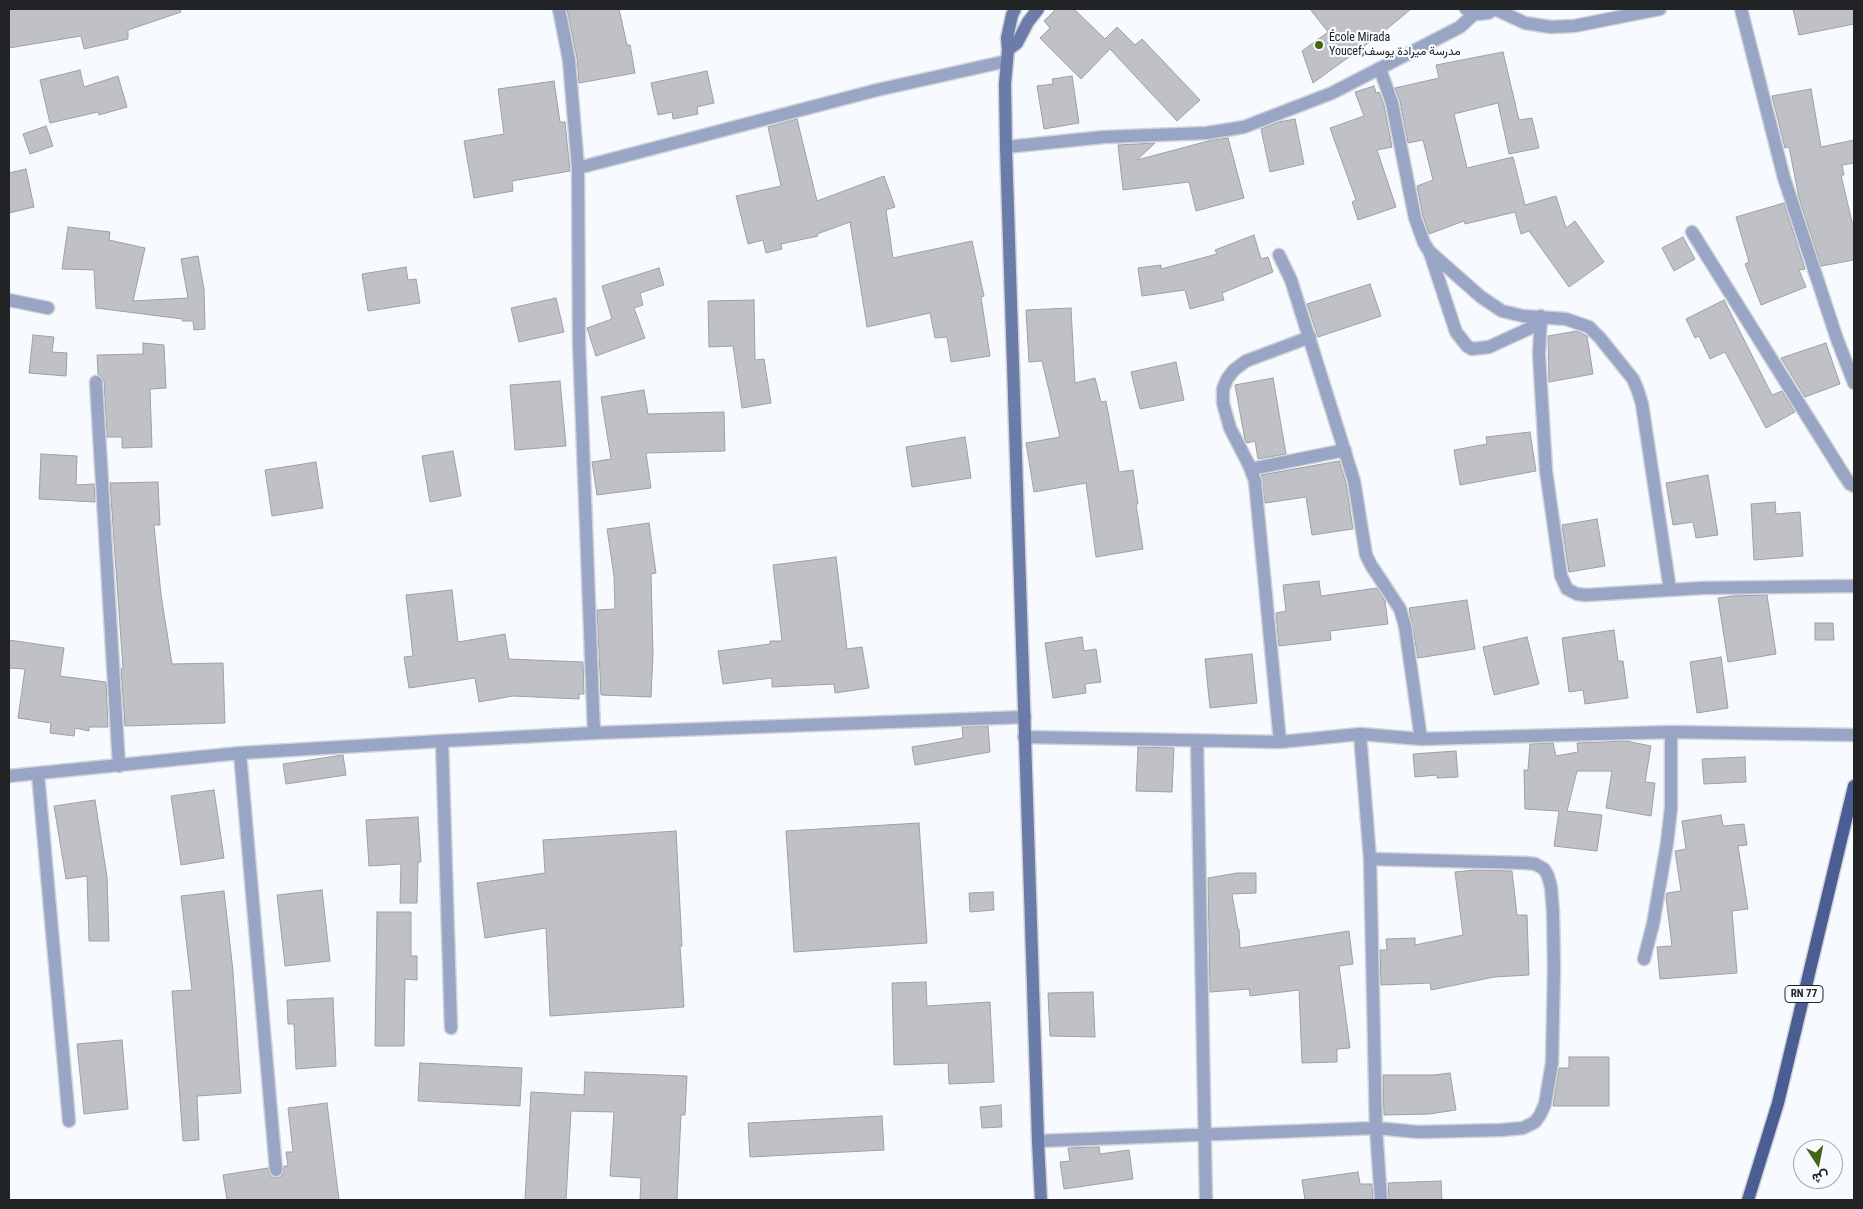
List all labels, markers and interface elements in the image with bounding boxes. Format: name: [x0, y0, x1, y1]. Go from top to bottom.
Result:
place label: École Mirada Youcef;مدرسة ميرادة يوسف: [1329, 31, 1461, 59]
marker: École Mirada Youcef;مدرسة ميرادة يوسف: [1313, 39, 1325, 51]
road number: RN 77: [1785, 986, 1823, 1002]
north arrow: [1793, 1139, 1843, 1189]
text: ش: [1811, 1168, 1830, 1187]

